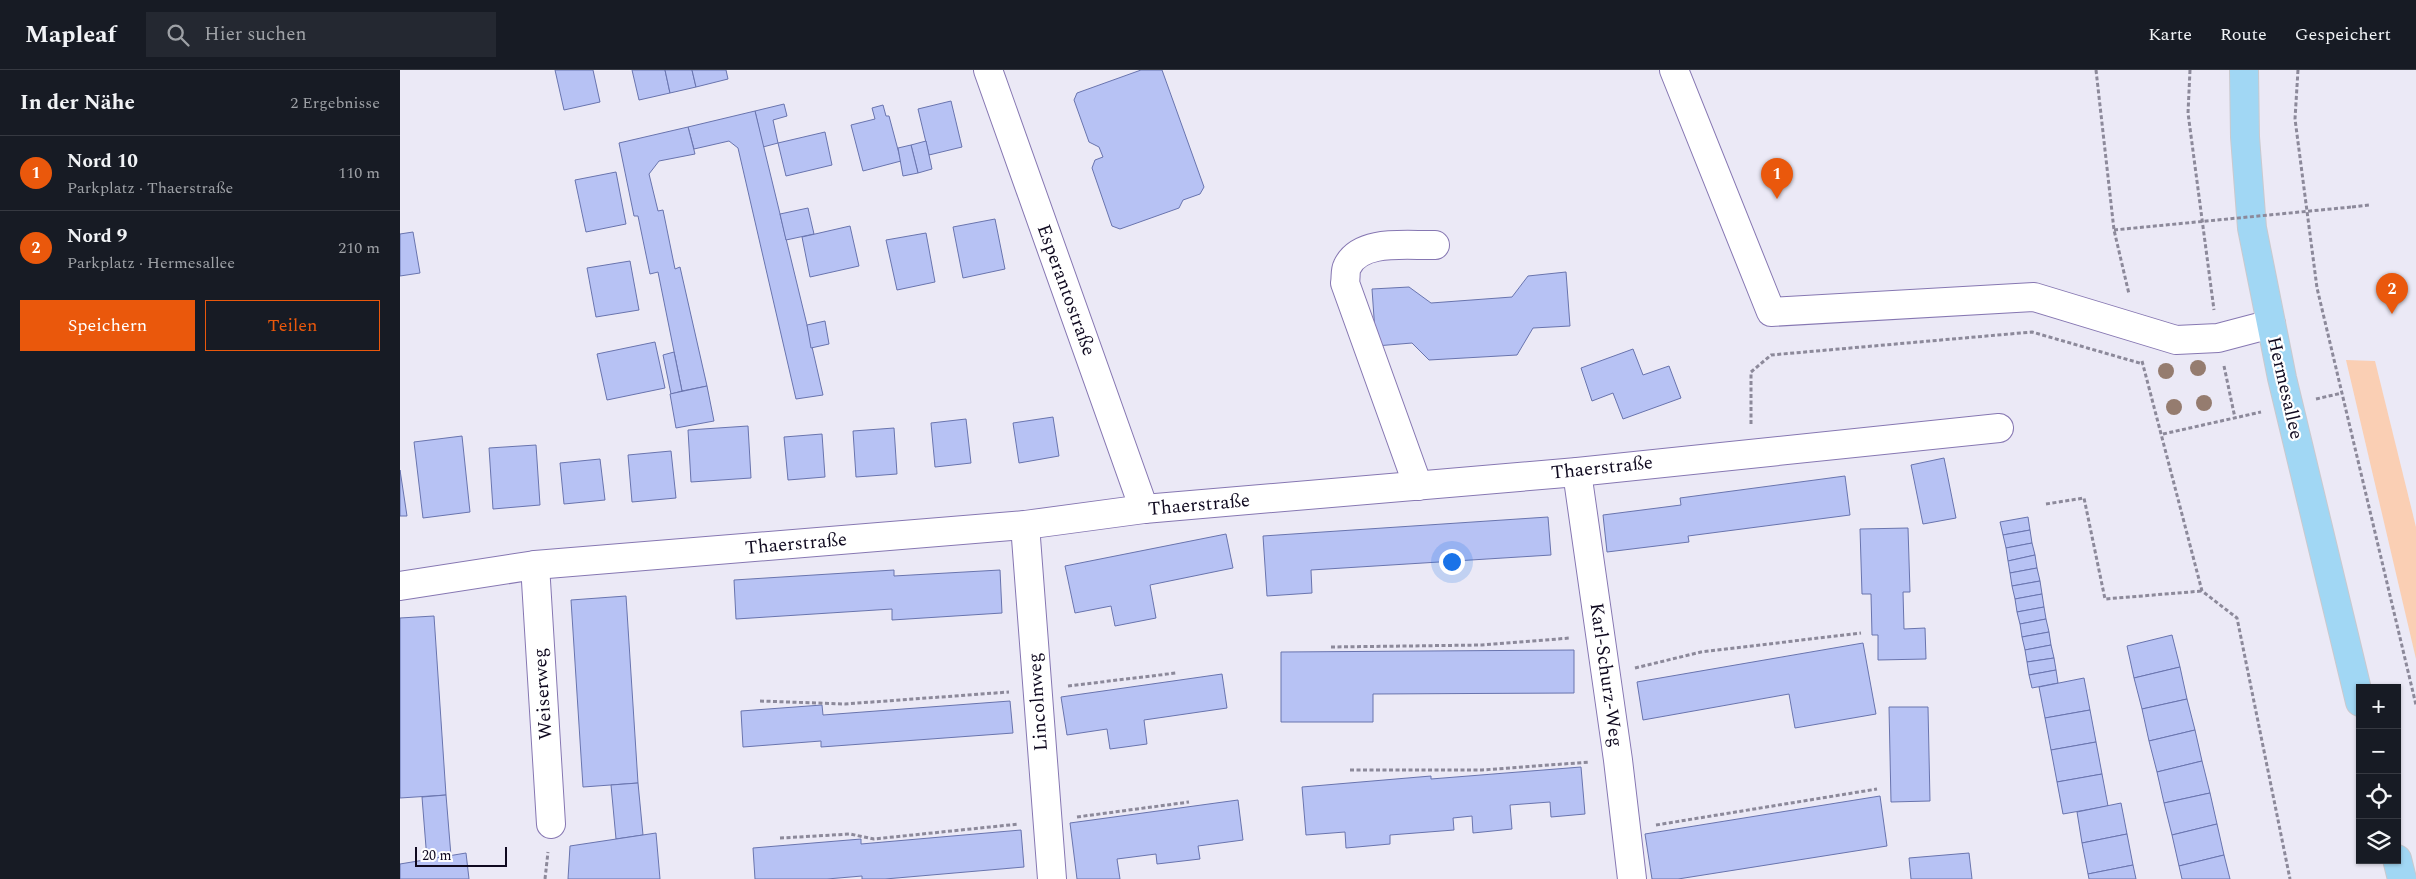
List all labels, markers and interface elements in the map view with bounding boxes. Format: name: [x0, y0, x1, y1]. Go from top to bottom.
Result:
search box: [146, 12, 496, 57]
text: Mapleaf: [25, 17, 116, 53]
text: Hier suchen: [204, 20, 306, 49]
icon: search: [164, 21, 192, 49]
text: Karte: [2148, 21, 2192, 48]
text: Route: [2220, 21, 2267, 48]
text: Gespeichert: [2295, 21, 2391, 48]
text: In der Nähe: [20, 87, 135, 119]
text: 2 Ergebnisse: [290, 91, 380, 115]
text: Nord 10: [67, 147, 138, 176]
pin: 1: [1761, 158, 1793, 199]
text: 1: [32, 161, 40, 185]
text: 110 m: [338, 161, 380, 185]
text: Parkplatz · Thaerstraße: [67, 176, 233, 200]
street label: Esperantostraße: [1029, 220, 1103, 360]
text: Nord 9: [67, 222, 127, 251]
text: 2: [32, 236, 40, 260]
text: 210 m: [338, 236, 380, 260]
text: Parkplatz · Hermesallee: [67, 251, 235, 275]
pin: 2: [2376, 273, 2408, 314]
button: Speichern: [20, 300, 195, 351]
button: Teilen: [205, 300, 380, 351]
street label: Hermesallee: [2259, 334, 2311, 442]
street label: Thaerstraße: [1550, 448, 1654, 488]
street label: Thaerstraße: [1147, 486, 1251, 524]
street label: Thaerstraße: [744, 525, 848, 563]
your location: [1439, 549, 1465, 575]
street label: Karl-Schurz-Weg: [1582, 601, 1630, 749]
street label: Weiserweg: [525, 647, 561, 741]
street label: Lincolnweg: [1020, 652, 1056, 752]
map controls: [2356, 684, 2401, 864]
button: +: [2356, 684, 2401, 729]
button: −: [2356, 729, 2401, 774]
button: locate: [2356, 774, 2401, 819]
button: layers: [2356, 819, 2401, 864]
scale bar: [415, 844, 508, 867]
text: 20 m: [422, 845, 452, 866]

